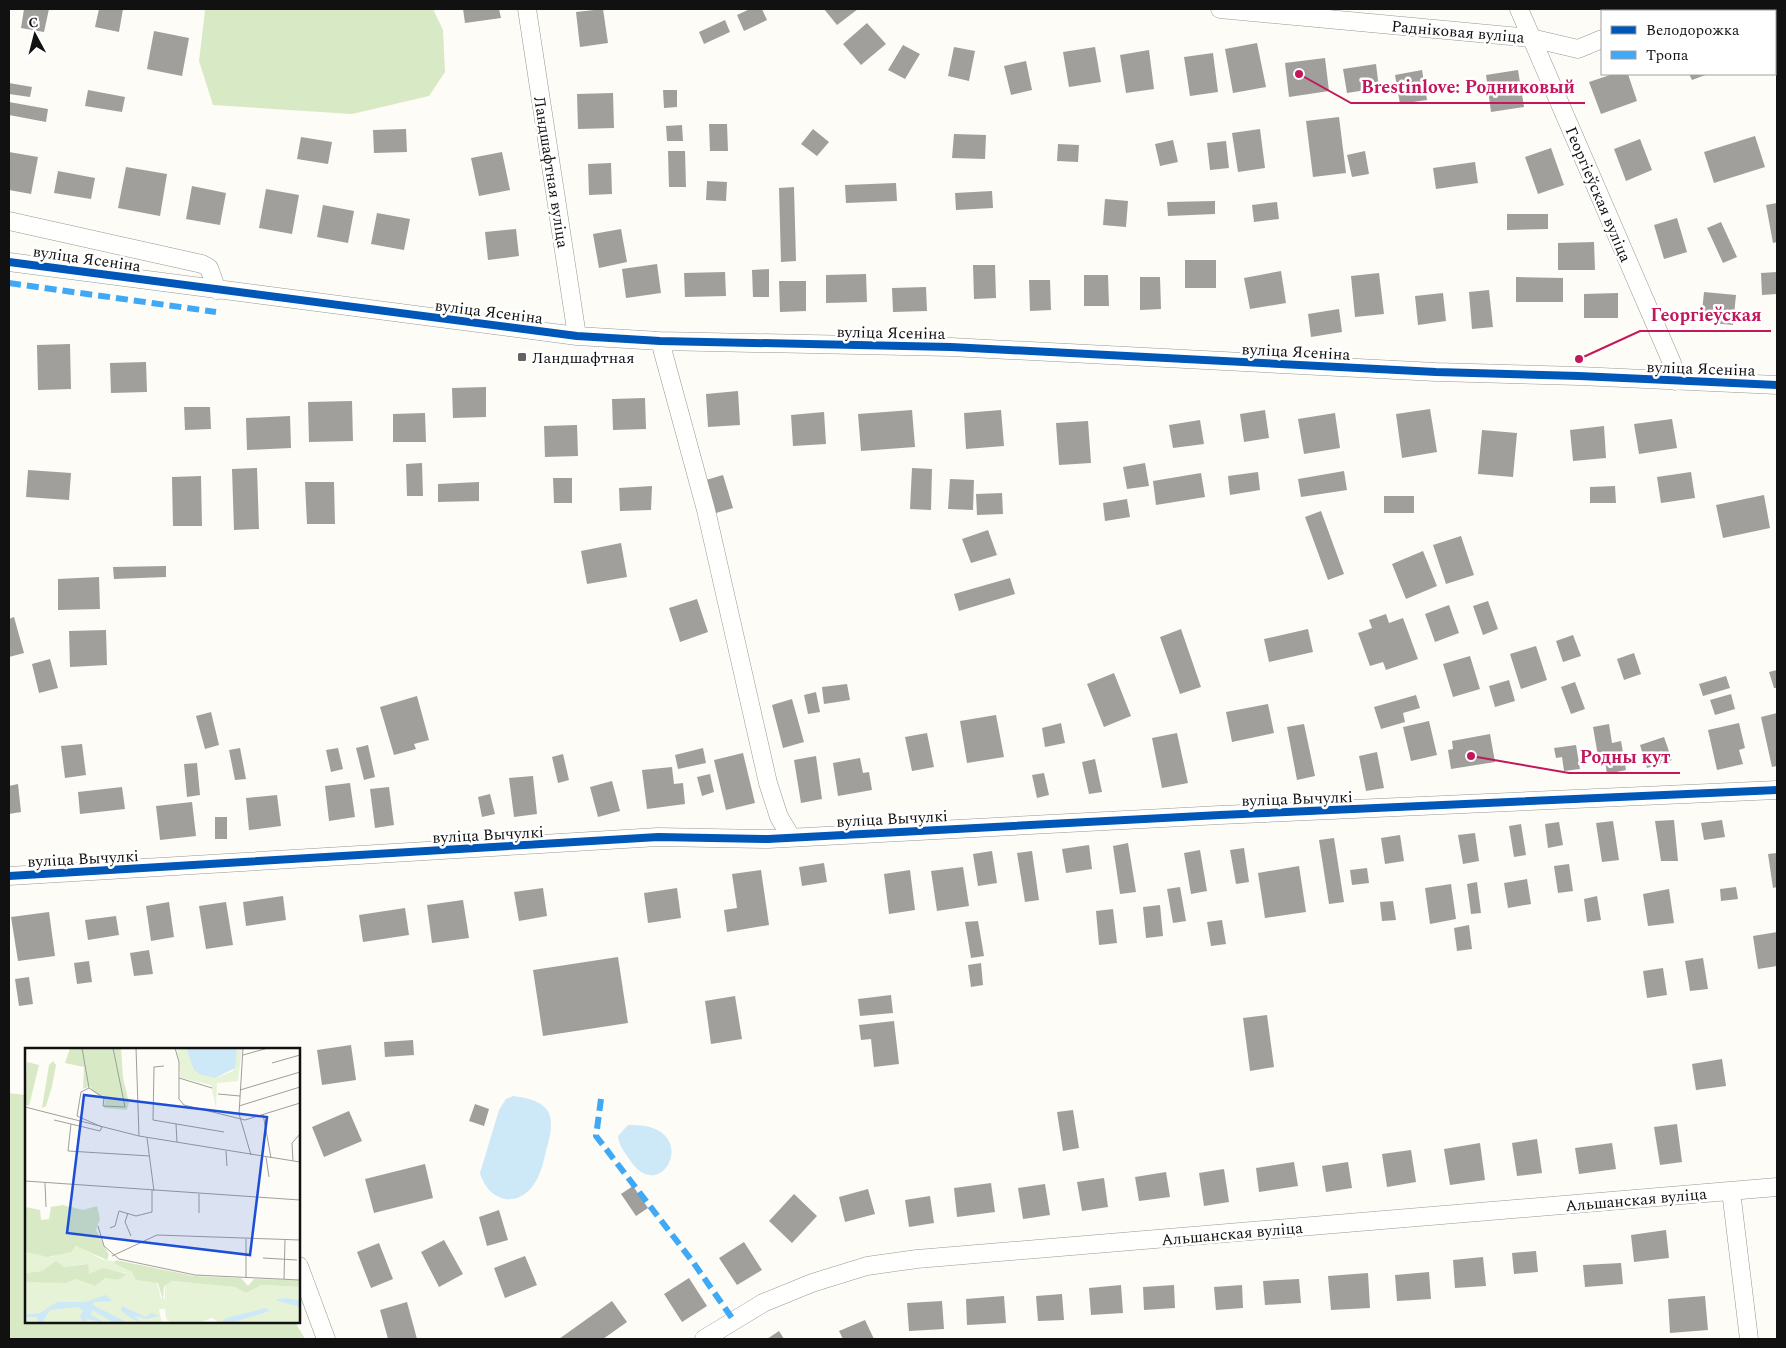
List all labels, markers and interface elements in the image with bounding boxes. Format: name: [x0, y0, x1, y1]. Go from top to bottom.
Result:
north arrow: [10, 10, 60, 60]
legend: [1601, 10, 1776, 75]
text: С: [27, 12, 40, 34]
street label: Радніковая вуліца: [1390, 14, 1526, 50]
text: Велодорожка: [1646, 19, 1740, 42]
text: Тропа: [1646, 44, 1689, 67]
callout: Brestinlove: Родниковый: [1351, 70, 1585, 103]
text: Brestinlove: Родниковый: [1361, 74, 1575, 101]
street label: Ландшафтная вуліца: [527, 95, 575, 250]
street label: Георгіеўская вуліца: [1559, 123, 1638, 266]
street label: вуліца Ясеніна: [31, 240, 143, 278]
street label: вуліца Ясеніна: [433, 293, 545, 331]
callout: Георгіеўская: [1640, 298, 1771, 331]
text: Георгіеўская: [1650, 302, 1762, 329]
street label: вуліца Ясеніна: [836, 320, 946, 346]
street label: вуліца Ясеніна: [1241, 337, 1351, 367]
place label: Ландшафтная: [532, 346, 635, 370]
marker: Ландшафтная: [516, 351, 528, 363]
street label: вуліца Ясеніна: [1646, 355, 1756, 383]
callout: Родны кут: [1569, 740, 1680, 773]
text: Родны кут: [1580, 744, 1670, 771]
street label: вуліца Вычулкі: [1241, 785, 1353, 813]
street label: вуліца Вычулкі: [836, 804, 948, 834]
street label: вуліца Вычулкі: [432, 820, 544, 850]
street label: вуліца Вычулкі: [27, 844, 139, 874]
inset map: [25, 1048, 300, 1323]
street label: Альшанская вуліца: [1564, 1182, 1708, 1218]
street label: Альшанская вуліца: [1160, 1216, 1304, 1252]

